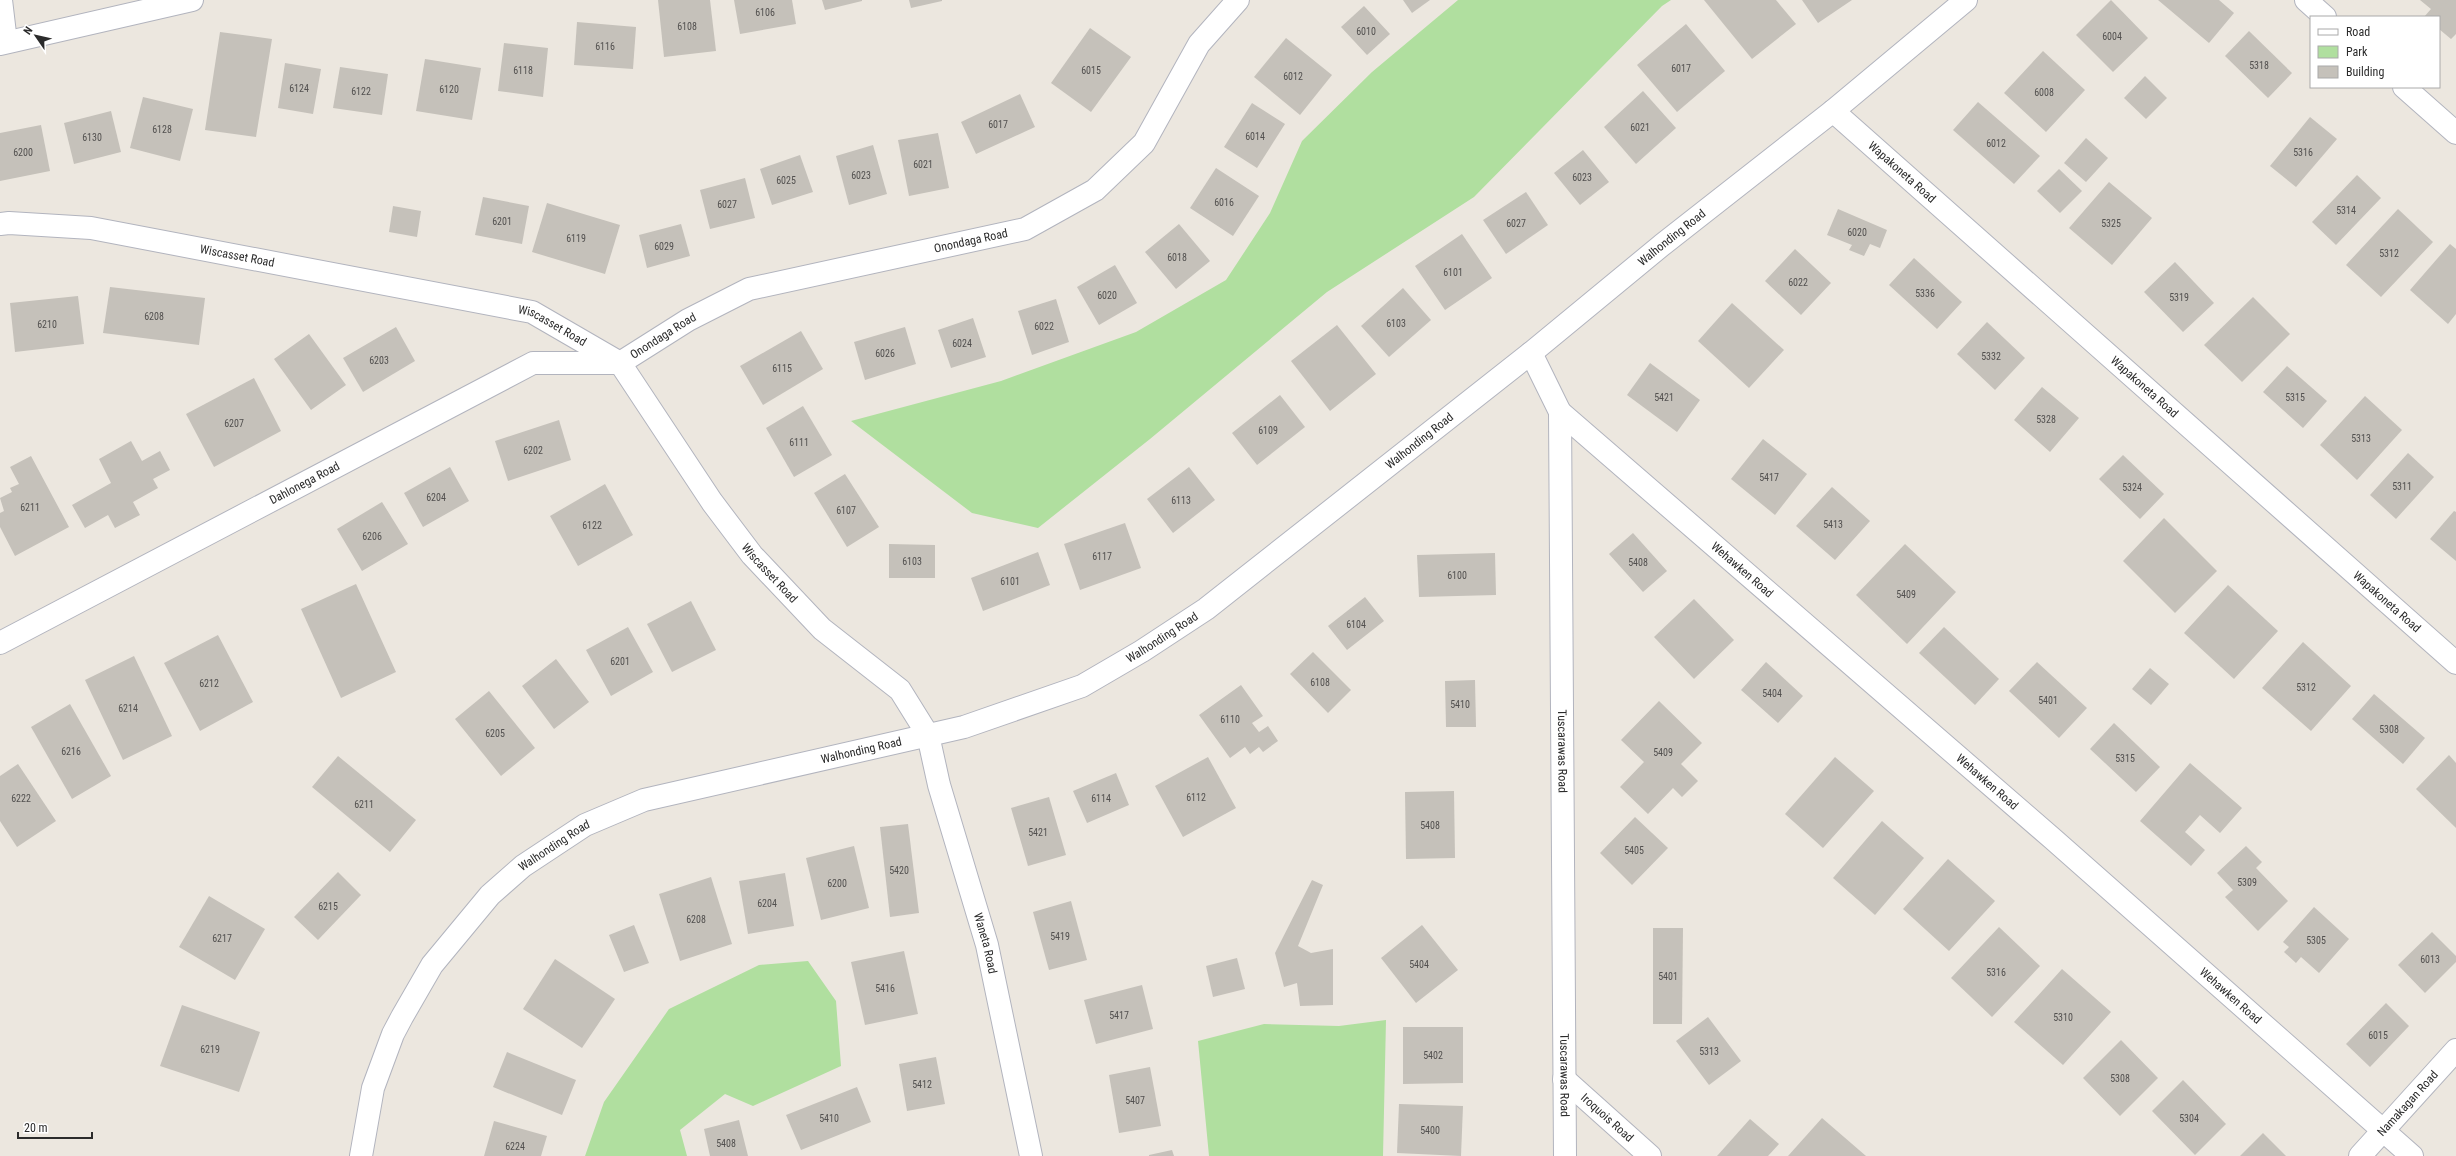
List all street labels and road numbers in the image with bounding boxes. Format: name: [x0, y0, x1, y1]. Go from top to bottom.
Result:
street label: Wapakoneta Road: [1865, 138, 1939, 206]
street label: Walhonding Road: [1635, 207, 1708, 269]
street label: Onondaga Road: [933, 226, 1009, 256]
street label: Wiscasset Road: [199, 242, 276, 270]
street label: Wiscasset Road: [517, 303, 589, 349]
street label: Onondaga Road: [628, 310, 698, 362]
street label: Wapakoneta Road: [2108, 353, 2181, 420]
street label: Walhonding Road: [1383, 410, 1456, 472]
street label: Dahlonega Road: [267, 459, 342, 507]
street label: Wehawken Road: [1708, 539, 1776, 600]
street label: Wiscasset Road: [739, 541, 800, 606]
street label: Wapakoneta Road: [2350, 568, 2424, 635]
street label: Walhonding Road: [1124, 609, 1201, 666]
street label: Tuscarawas Road: [1555, 710, 1570, 793]
street label: Walhonding Road: [820, 734, 903, 766]
street label: Wehawken Road: [1953, 751, 2021, 813]
street label: Walhonding Road: [516, 817, 592, 874]
street label: Waneta Road: [971, 911, 1000, 975]
street label: Wehawken Road: [2197, 965, 2264, 1027]
street label: Tuscarawas Road: [1557, 1034, 1572, 1117]
street label: Namakagan Road: [2374, 1068, 2441, 1139]
street label: Iroquois Road: [1578, 1091, 1636, 1145]

